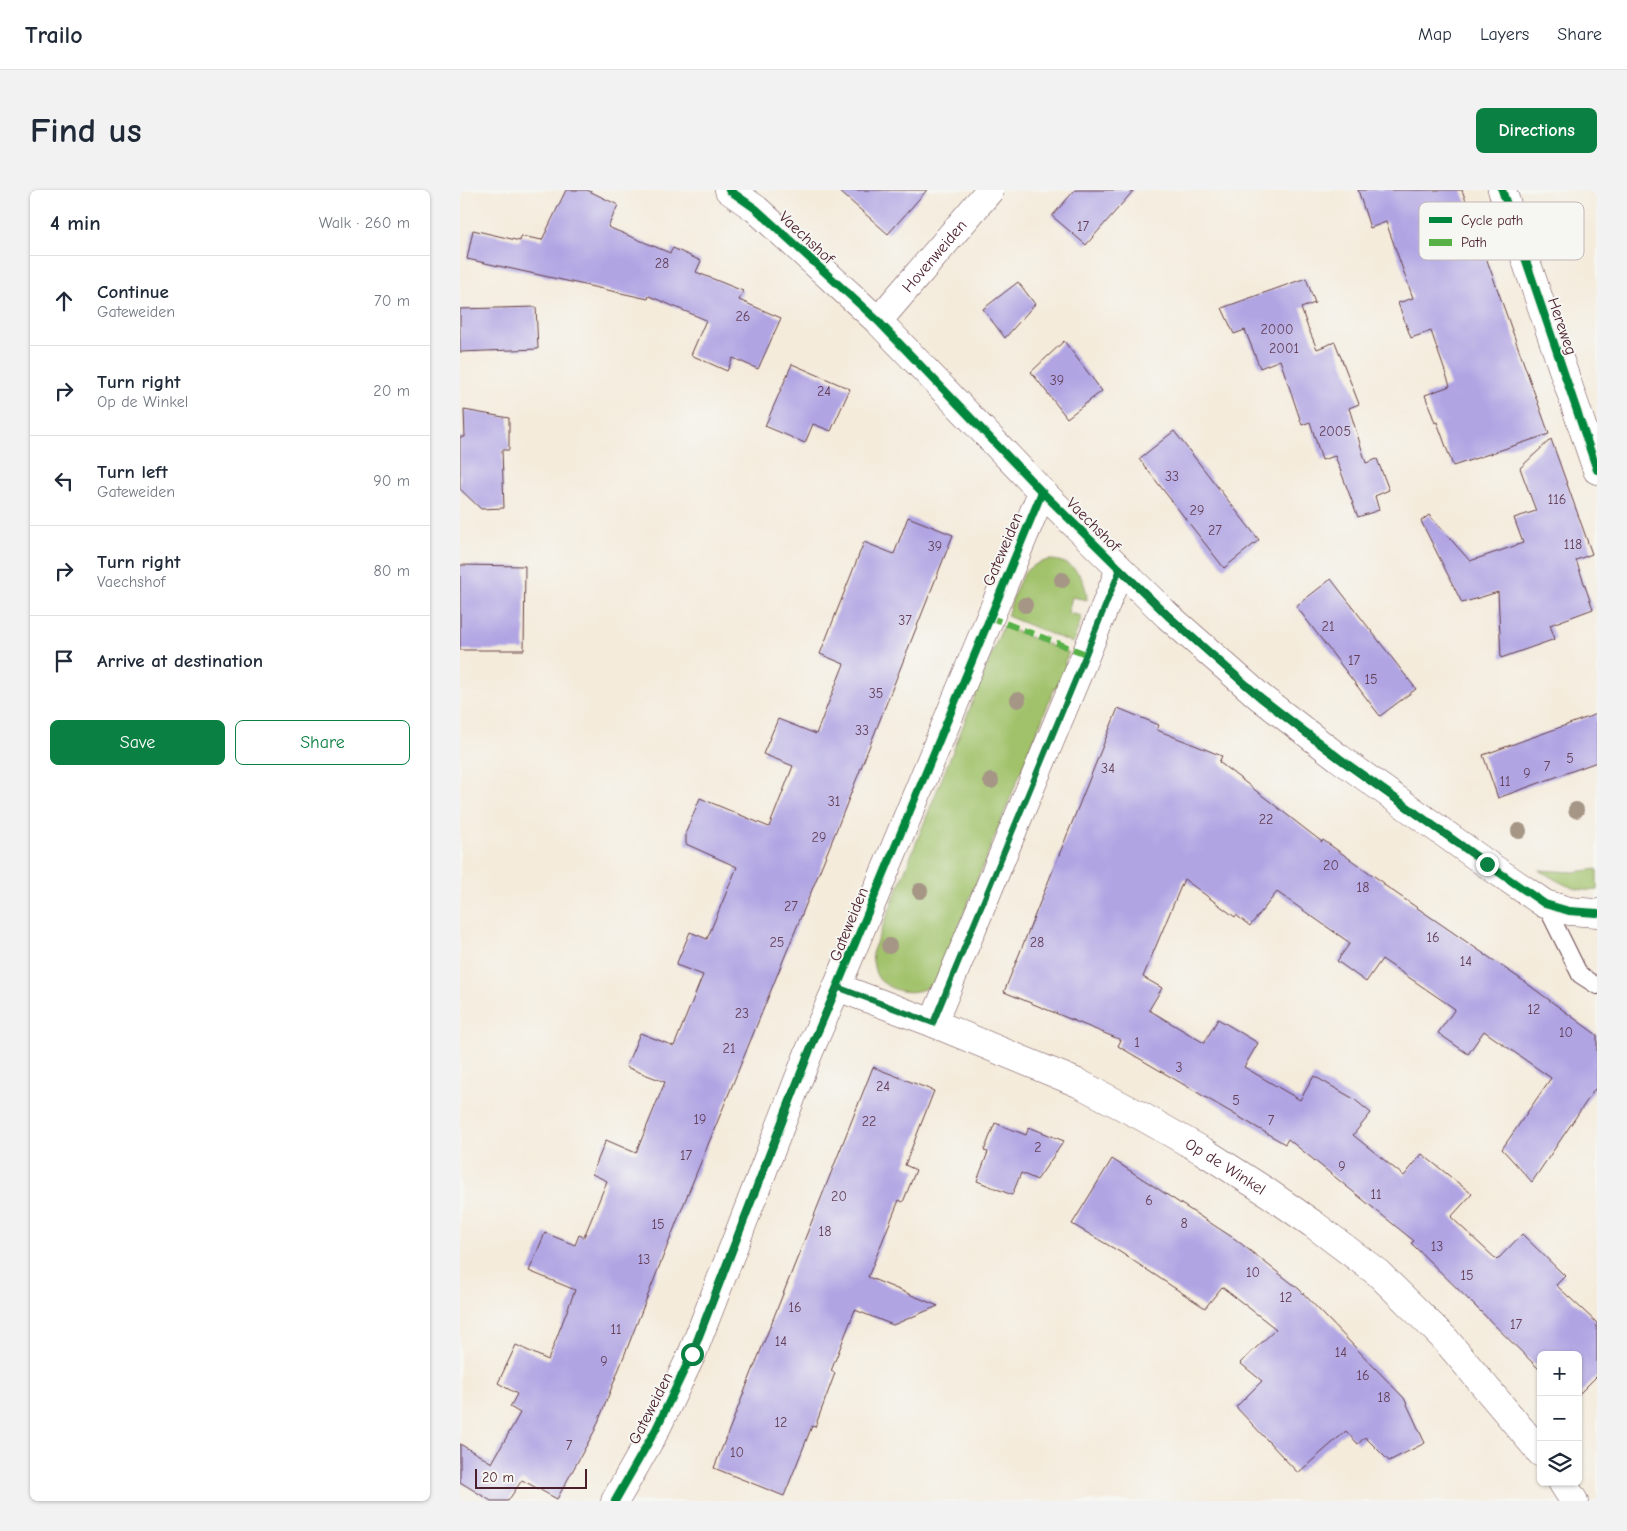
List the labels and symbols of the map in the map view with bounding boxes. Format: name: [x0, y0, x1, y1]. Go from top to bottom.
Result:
legend: [1419, 202, 1584, 260]
street label: Vaechshof: [775, 208, 839, 269]
text: Cycle path: [1461, 212, 1523, 229]
street label: Hovenweiden: [899, 216, 971, 296]
house number: 17: [1077, 218, 1089, 235]
text: Path: [1461, 234, 1487, 251]
house number: 28: [655, 255, 669, 272]
street label: Hereweg: [1544, 295, 1580, 357]
house number: 26: [736, 308, 750, 325]
house number: 2000: [1261, 321, 1293, 338]
house number: 2001: [1269, 340, 1299, 357]
house number: 39: [1050, 372, 1064, 389]
house number: 24: [817, 383, 831, 400]
house number: 2005: [1319, 423, 1351, 440]
house number: 33: [1165, 468, 1179, 485]
house number: 116: [1548, 491, 1566, 508]
street label: Vaechshof: [1063, 494, 1125, 556]
house number: 29: [1190, 502, 1204, 519]
street label: Gateweiden: [979, 510, 1026, 589]
house number: 27: [1208, 522, 1222, 539]
house number: 118: [1564, 536, 1582, 553]
house number: 39: [928, 538, 942, 555]
house number: 37: [898, 612, 912, 629]
house number: 21: [1322, 618, 1334, 635]
house number: 17: [1348, 652, 1360, 669]
house number: 15: [1364, 671, 1378, 688]
house number: 35: [869, 685, 883, 702]
house number: 33: [855, 722, 869, 739]
house number: 5: [1566, 750, 1574, 767]
house number: 7: [1544, 758, 1551, 775]
house number: 34: [1101, 760, 1115, 777]
house number: 9: [1523, 765, 1531, 782]
house number: 11: [1499, 773, 1511, 790]
house number: 31: [828, 793, 840, 810]
house number: 22: [1259, 811, 1273, 828]
house number: 29: [812, 829, 826, 846]
route end: [1476, 853, 1499, 876]
house number: 20: [1323, 857, 1339, 874]
house number: 18: [1357, 879, 1369, 896]
street label: Gateweiden: [826, 885, 872, 964]
house number: 27: [784, 898, 798, 915]
house number: 16: [1426, 929, 1440, 946]
house number: 25: [770, 934, 784, 951]
house number: 28: [1030, 934, 1044, 951]
house number: 14: [1460, 953, 1472, 970]
house number: 12: [1528, 1001, 1540, 1018]
house number: 23: [735, 1005, 749, 1022]
house number: 10: [1559, 1024, 1573, 1041]
house number: 1: [1134, 1034, 1140, 1051]
house number: 21: [723, 1040, 735, 1057]
house number: 3: [1175, 1059, 1183, 1076]
house number: 24: [876, 1078, 890, 1095]
house number: 5: [1232, 1092, 1240, 1109]
house number: 19: [694, 1111, 706, 1128]
house number: 7: [1268, 1112, 1275, 1129]
house number: 22: [862, 1113, 876, 1130]
street label: Op de Winkel: [1182, 1135, 1269, 1199]
house number: 2: [1034, 1139, 1042, 1156]
house number: 17: [680, 1147, 692, 1164]
house number: 9: [1338, 1158, 1346, 1175]
house number: 11: [1370, 1186, 1382, 1203]
house number: 20: [831, 1188, 847, 1205]
house number: 6: [1145, 1192, 1153, 1209]
house number: 8: [1180, 1215, 1188, 1232]
house number: 15: [651, 1216, 665, 1233]
house number: 18: [819, 1223, 831, 1240]
house number: 13: [1431, 1238, 1443, 1255]
house number: 13: [638, 1251, 650, 1268]
house number: 10: [1246, 1264, 1260, 1281]
house number: 15: [1460, 1267, 1474, 1284]
house number: 12: [1280, 1289, 1292, 1306]
house number: 16: [788, 1299, 802, 1316]
house number: 17: [1510, 1316, 1522, 1333]
house number: 11: [610, 1321, 622, 1338]
house number: 14: [775, 1333, 787, 1350]
route start: [681, 1343, 704, 1366]
house number: 14: [1335, 1344, 1347, 1361]
house number: 9: [600, 1353, 608, 1370]
house number: 16: [1356, 1367, 1370, 1384]
street label: Gateweiden: [625, 1370, 677, 1447]
house number: 18: [1378, 1389, 1390, 1406]
house number: 12: [775, 1414, 787, 1431]
house number: 7: [566, 1437, 573, 1454]
house number: 10: [730, 1444, 744, 1461]
scale bar: [475, 1466, 588, 1489]

